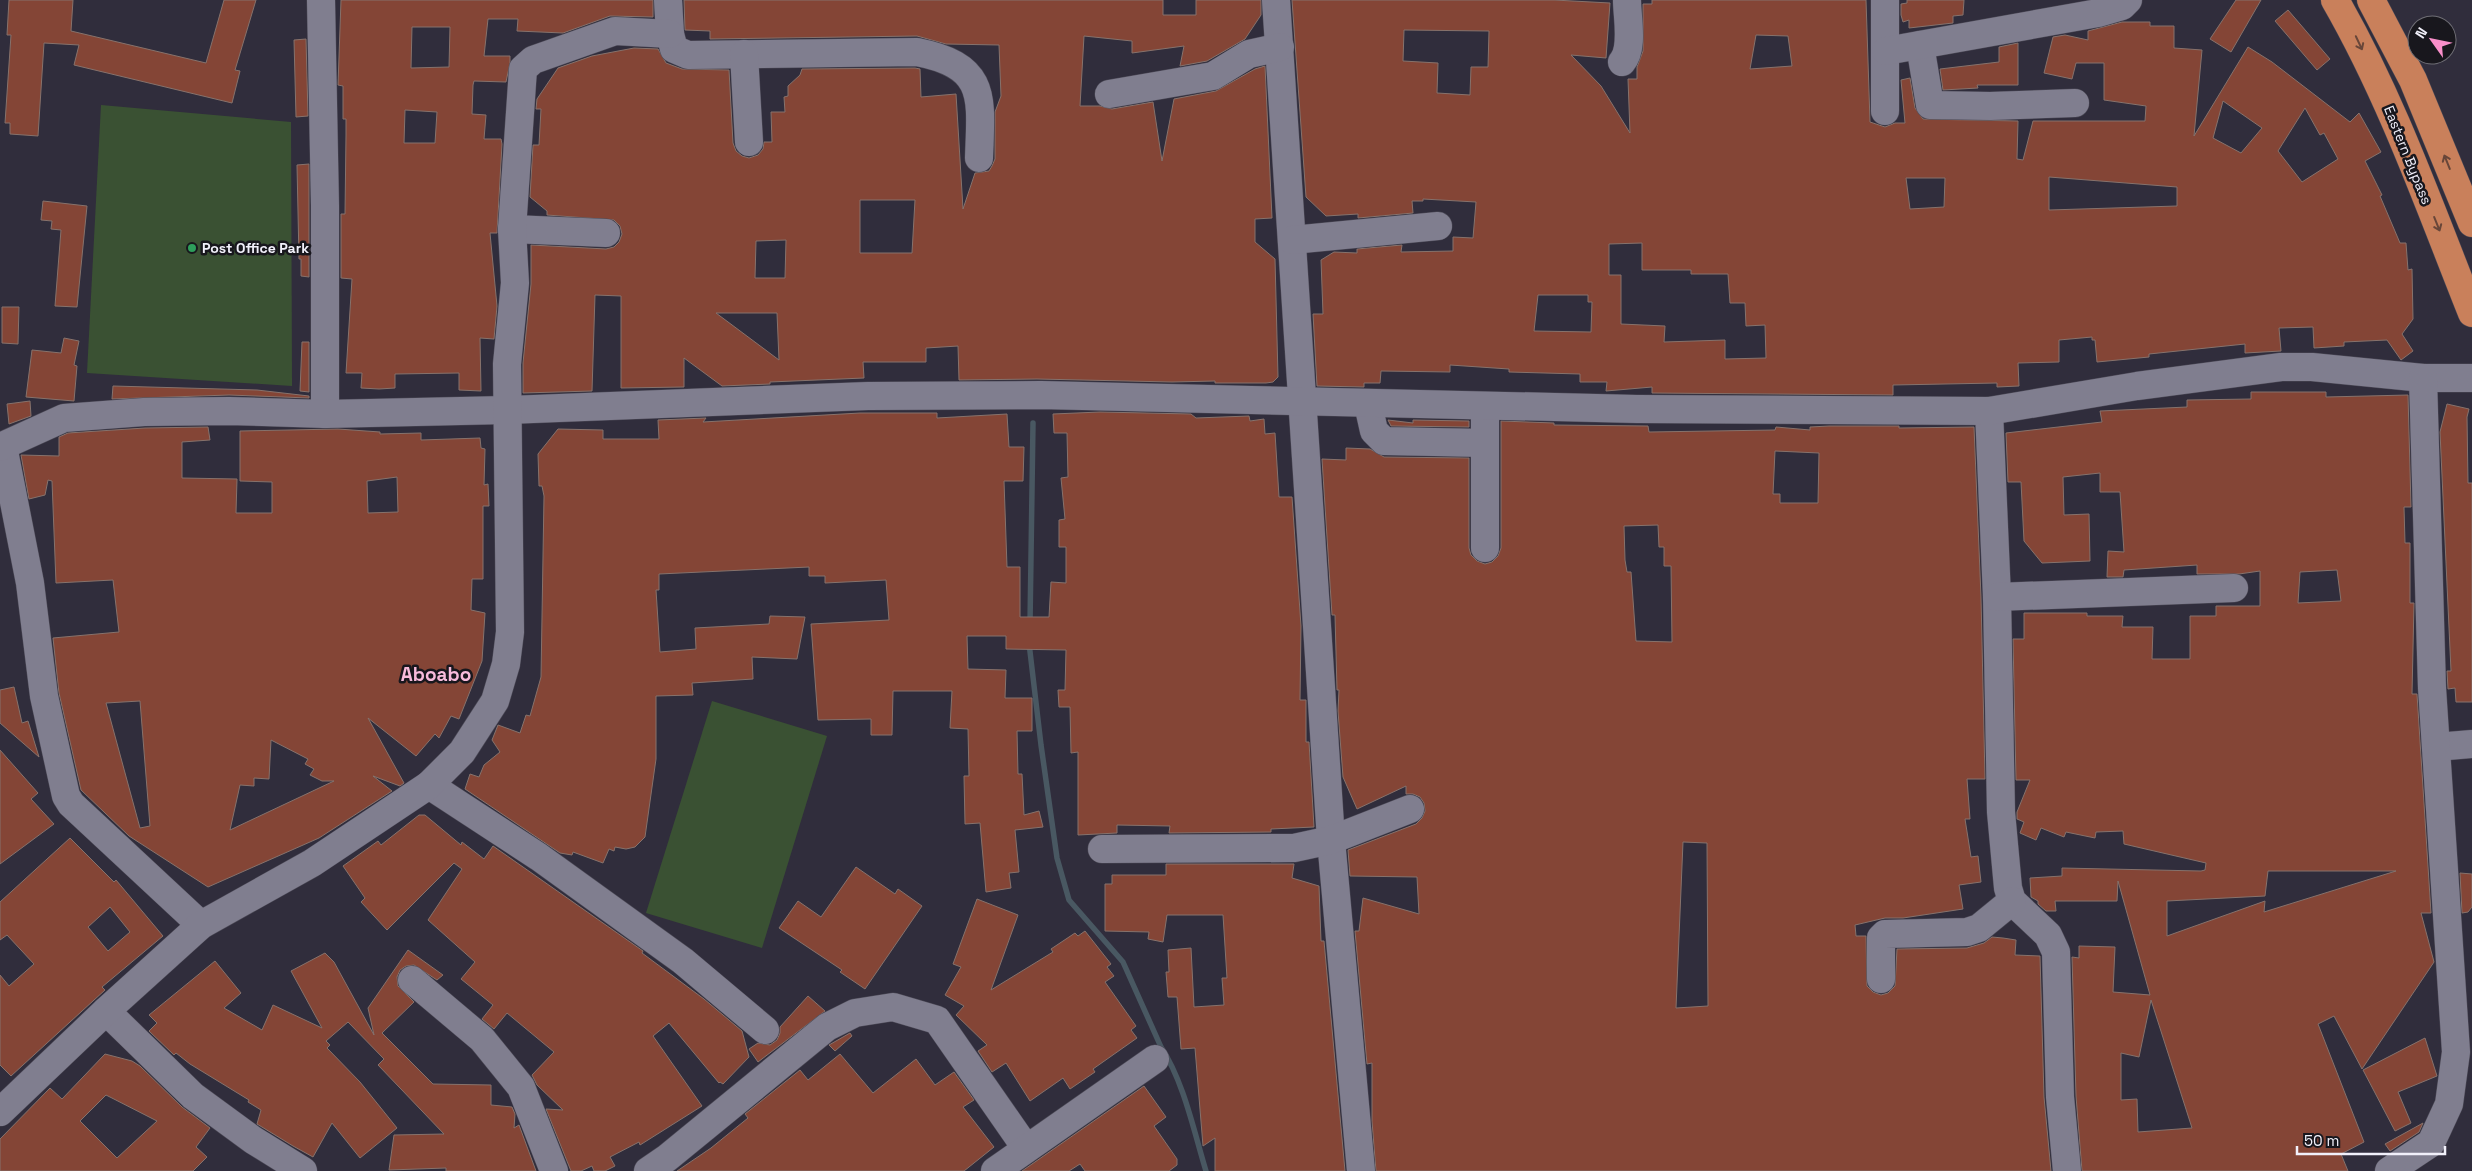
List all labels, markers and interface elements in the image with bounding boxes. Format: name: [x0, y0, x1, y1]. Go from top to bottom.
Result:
north arrow: [2407, 15, 2457, 65]
text: N: [2411, 24, 2431, 42]
one-way arrow: [2354, 35, 2364, 50]
street label: Eastern Bypass: [2380, 103, 2436, 207]
one-way arrow: [2442, 155, 2451, 170]
one-way arrow: [2432, 216, 2442, 231]
place label: Post Office Park: [202, 239, 309, 257]
marker: Post Office Park: [186, 242, 198, 254]
district label: Aboabo: [401, 662, 471, 687]
scale bar: [2297, 1124, 2444, 1156]
text: 50 m: [2304, 1131, 2339, 1150]

